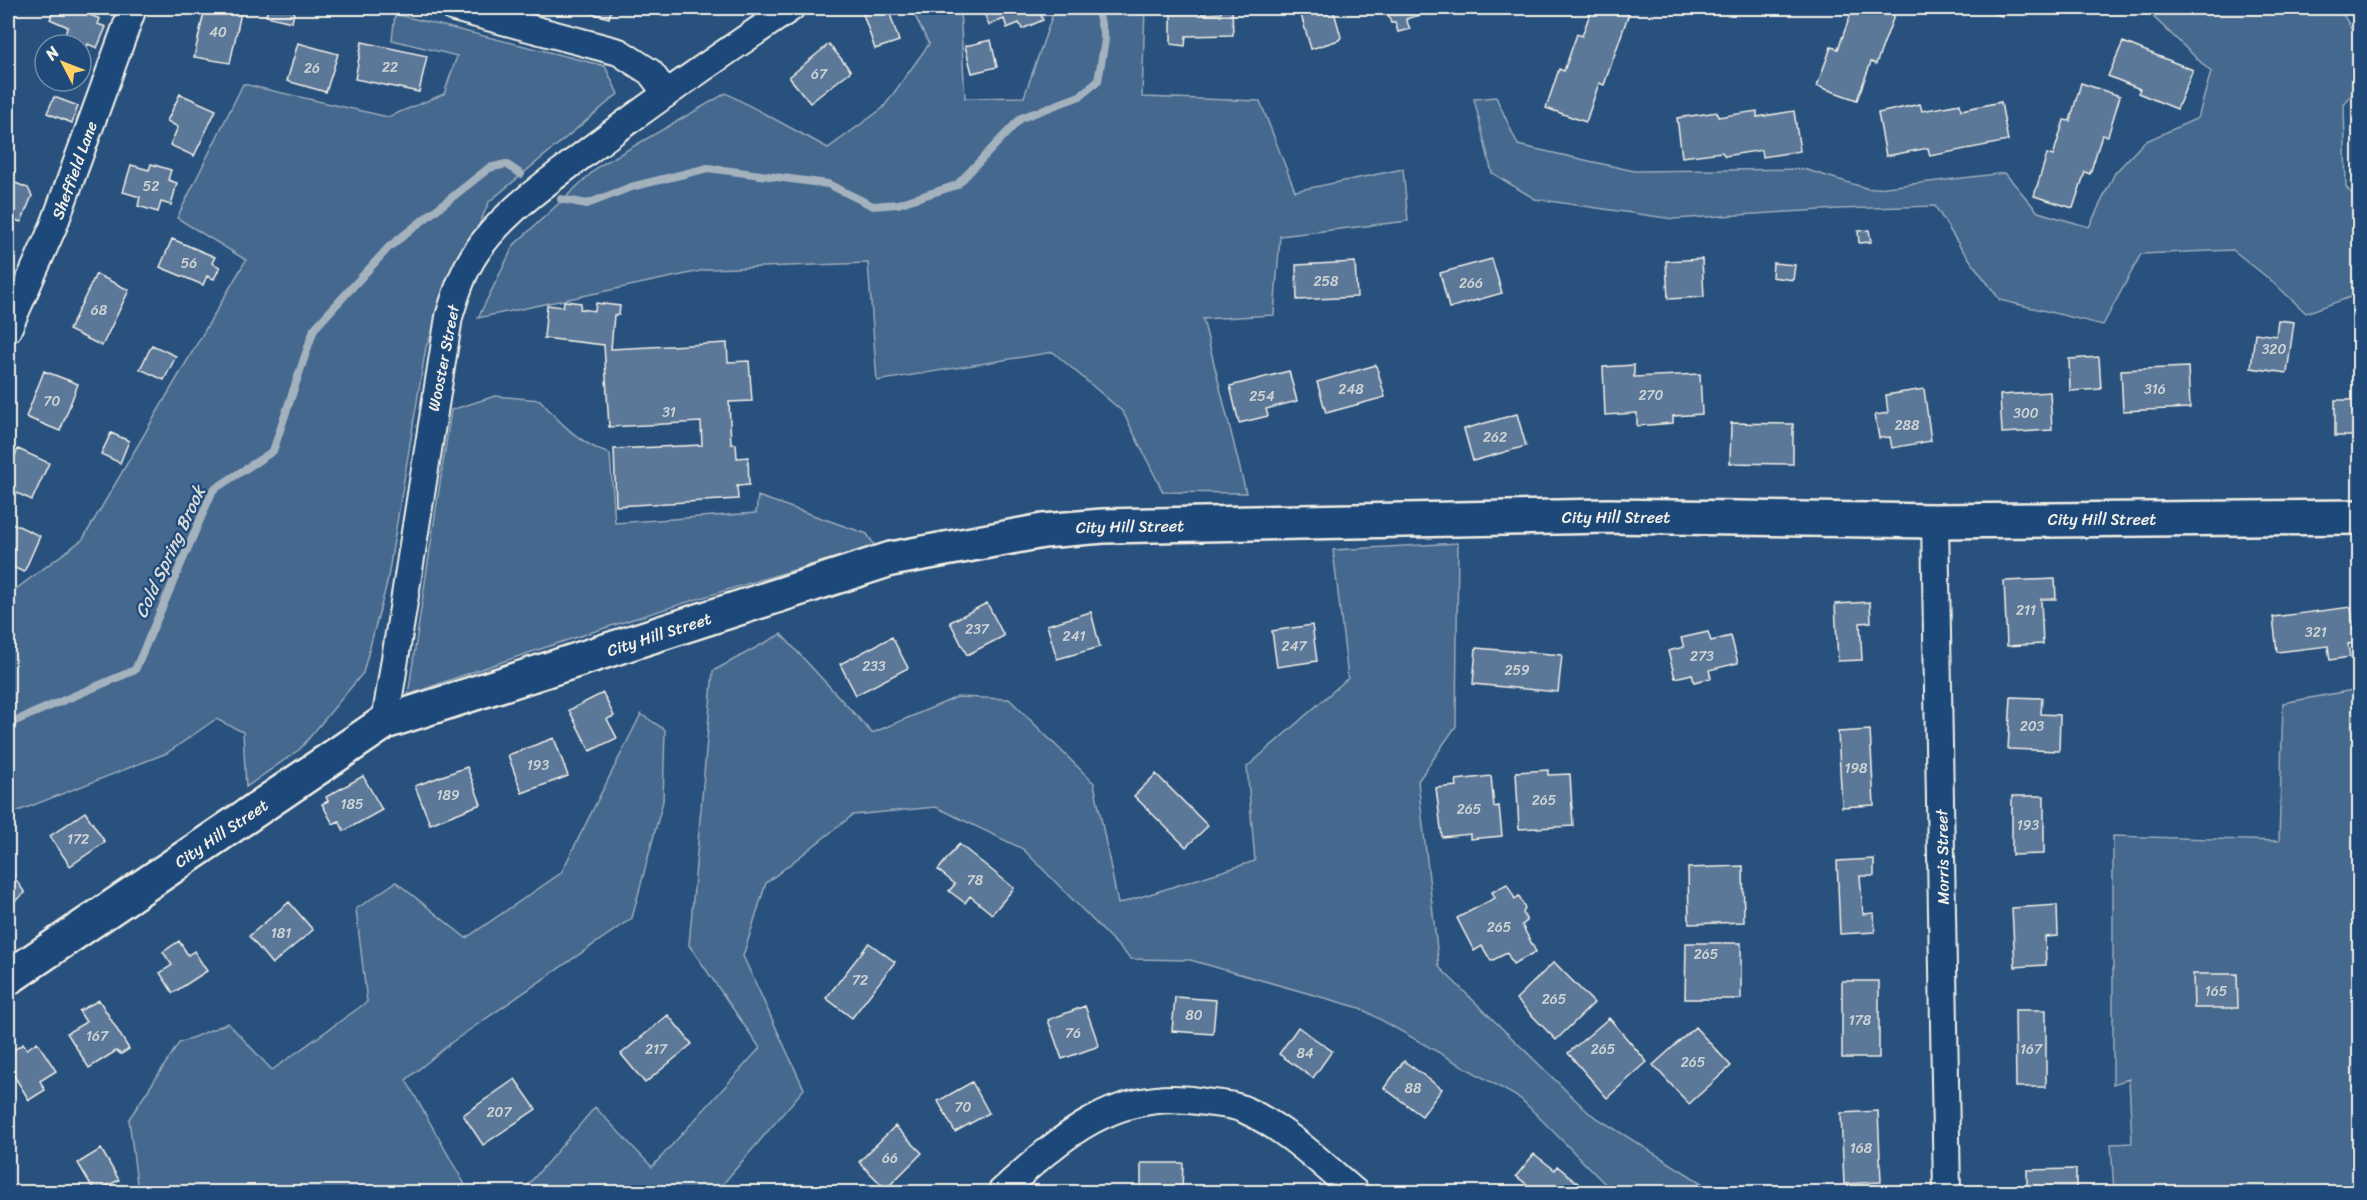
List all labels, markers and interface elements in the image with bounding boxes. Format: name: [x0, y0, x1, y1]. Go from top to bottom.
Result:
house number: 40: [209, 20, 227, 45]
north arrow: [33, 33, 93, 93]
text: N: [37, 39, 67, 68]
house number: 22: [382, 55, 398, 80]
house number: 26: [304, 56, 320, 81]
house number: 67: [811, 62, 828, 87]
street label: Sheffield Lane: [43, 117, 106, 223]
house number: 52: [143, 174, 159, 199]
house number: 56: [181, 251, 197, 276]
house number: 258: [1313, 269, 1339, 294]
house number: 266: [1459, 271, 1483, 296]
house number: 68: [91, 298, 108, 323]
street label: Wooster Street: [419, 302, 468, 414]
house number: 320: [2262, 337, 2286, 362]
house number: 248: [1338, 377, 1364, 402]
house number: 316: [2144, 377, 2166, 402]
house number: 270: [1639, 383, 1664, 408]
house number: 254: [1249, 384, 1275, 409]
house number: 70: [44, 389, 61, 414]
house number: 31: [662, 400, 676, 425]
house number: 300: [2013, 401, 2039, 426]
house number: 288: [1895, 413, 1920, 438]
house number: 262: [1483, 425, 1507, 450]
water label: Cold Spring Brook: [125, 478, 216, 623]
street label: City Hill Street: [1562, 503, 1670, 532]
street label: City Hill Street: [2048, 505, 2156, 534]
street label: City Hill Street: [1076, 511, 1184, 542]
house number: 211: [2016, 598, 2036, 623]
street label: City Hill Street: [603, 604, 715, 665]
house number: 237: [965, 617, 990, 642]
house number: 321: [2305, 620, 2327, 645]
house number: 241: [1063, 624, 1085, 649]
house number: 247: [1282, 634, 1307, 659]
house number: 273: [1690, 644, 1714, 669]
house number: 233: [862, 654, 886, 679]
house number: 259: [1504, 658, 1530, 683]
house number: 203: [2020, 714, 2045, 739]
house number: 193: [527, 753, 549, 778]
house number: 198: [1844, 756, 1868, 781]
house number: 189: [436, 783, 460, 808]
house number: 265: [1532, 788, 1557, 813]
street label: City Hill Street: [168, 791, 274, 876]
house number: 185: [340, 792, 364, 817]
house number: 265: [1457, 797, 1482, 822]
street label: Morris Street: [1927, 808, 1958, 905]
house number: 193: [2017, 813, 2039, 838]
house number: 172: [67, 827, 89, 852]
house number: 78: [967, 868, 984, 893]
house number: 265: [1487, 915, 1512, 940]
house number: 181: [271, 921, 291, 946]
house number: 265: [1694, 942, 1719, 967]
house number: 72: [852, 968, 868, 993]
house number: 165: [2205, 979, 2228, 1004]
house number: 265: [1542, 987, 1567, 1012]
house number: 80: [1185, 1003, 1203, 1028]
house number: 178: [1849, 1008, 1872, 1033]
house number: 76: [1065, 1021, 1081, 1046]
house number: 167: [86, 1024, 109, 1049]
house number: 217: [645, 1037, 668, 1062]
house number: 265: [1591, 1037, 1616, 1062]
house number: 167: [2020, 1037, 2043, 1062]
house number: 84: [1296, 1041, 1314, 1066]
house number: 265: [1681, 1050, 1706, 1075]
house number: 88: [1405, 1076, 1422, 1101]
house number: 70: [955, 1095, 972, 1120]
house number: 207: [487, 1100, 512, 1125]
house number: 168: [1850, 1136, 1873, 1161]
house number: 66: [882, 1146, 898, 1171]

